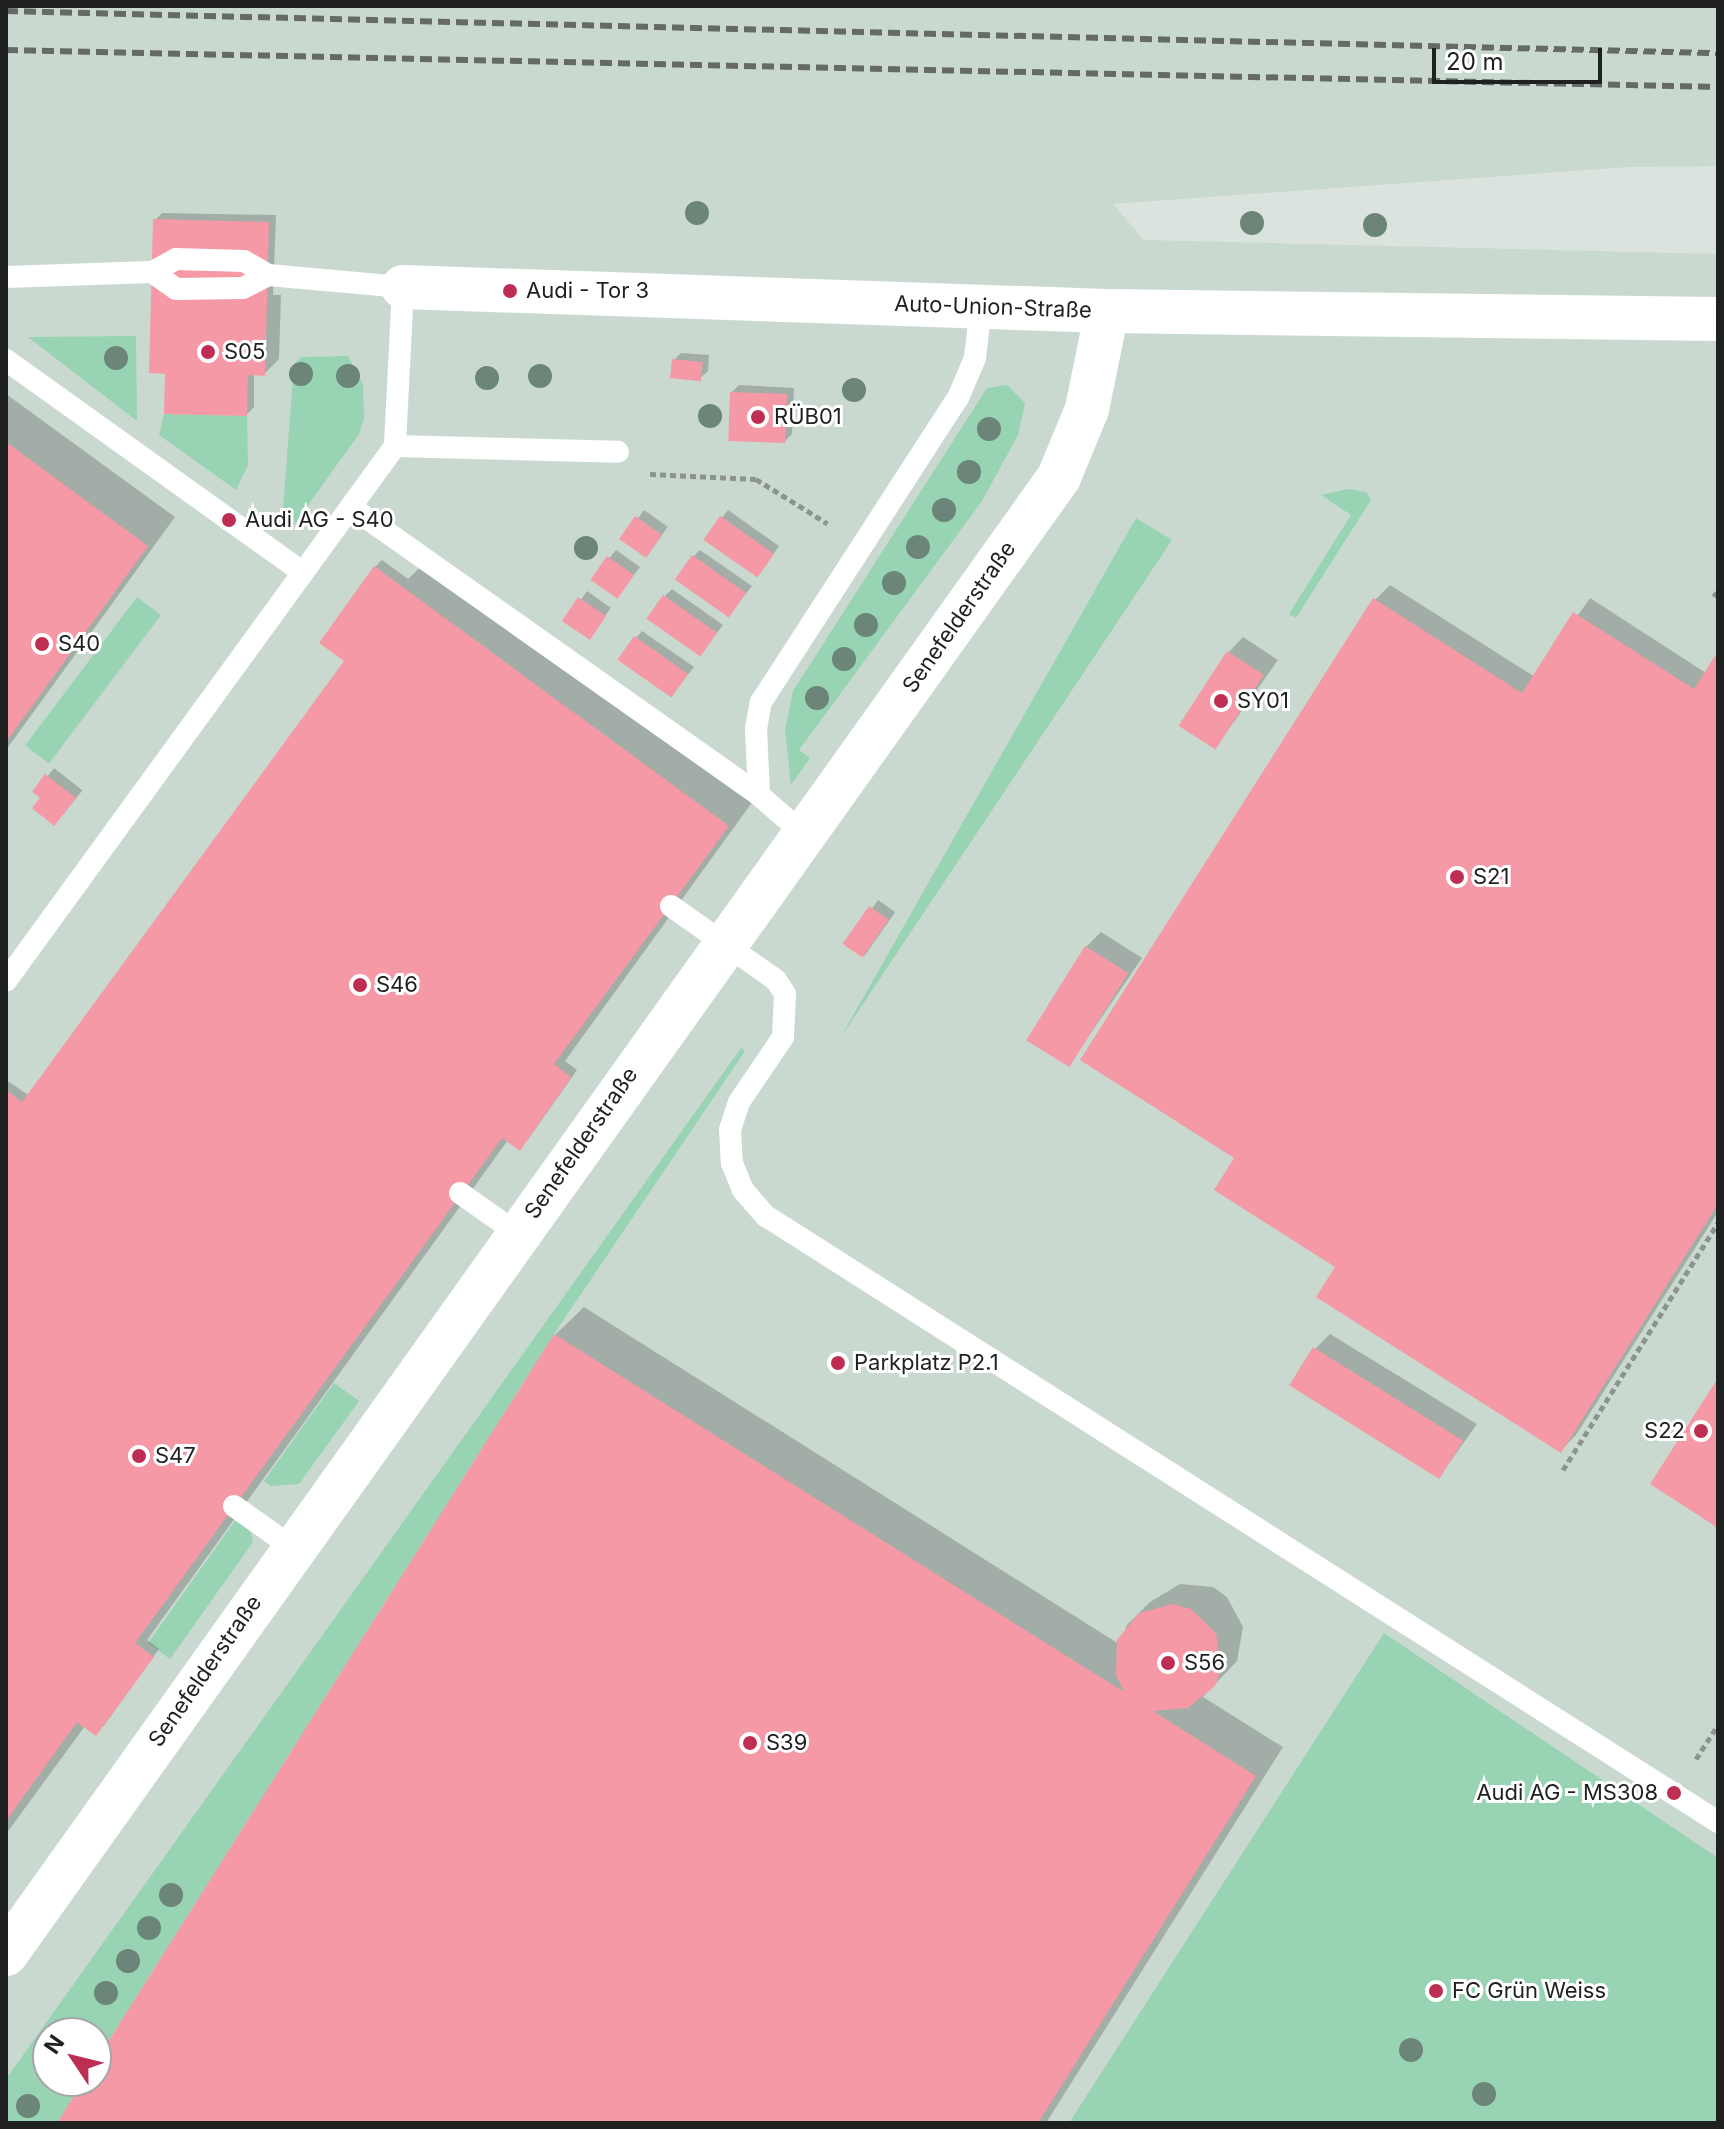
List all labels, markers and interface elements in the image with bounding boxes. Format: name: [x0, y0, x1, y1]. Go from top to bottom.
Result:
scale bar: [1436, 32, 1606, 82]
text: 20 m: [1446, 47, 1504, 76]
place label: Audi - Tor 3: [526, 278, 649, 304]
marker: Audi - Tor 3: [501, 282, 519, 300]
street label: Auto-Union-Straße: [894, 290, 1092, 324]
place label: S05: [224, 339, 265, 365]
marker: S05: [199, 343, 217, 361]
place label: RÜB01: [774, 404, 842, 430]
marker: RÜB01: [749, 408, 767, 426]
place label: Audi AG - S40: [245, 507, 394, 533]
marker: Audi AG - S40: [220, 511, 238, 529]
street label: Senefelderstraße: [897, 536, 1021, 698]
place label: S40: [58, 631, 100, 657]
marker: S40: [33, 635, 51, 653]
place label: SY01: [1237, 688, 1289, 714]
marker: SY01: [1212, 692, 1230, 710]
place label: S21: [1473, 864, 1509, 890]
marker: S21: [1448, 868, 1466, 886]
place label: S46: [376, 972, 418, 998]
marker: S46: [351, 976, 369, 994]
street label: Senefelderstraße: [519, 1062, 643, 1224]
place label: Parkplatz P2.1: [854, 1350, 999, 1376]
marker: Parkplatz P2.1: [829, 1354, 847, 1372]
place label: S22: [1644, 1418, 1685, 1444]
marker: S22: [1692, 1422, 1710, 1440]
place label: S47: [155, 1443, 196, 1469]
marker: S47: [130, 1447, 148, 1465]
street label: Senefelderstraße: [143, 1590, 267, 1752]
place label: S56: [1184, 1650, 1225, 1676]
marker: S56: [1159, 1654, 1177, 1672]
place label: S39: [766, 1730, 807, 1756]
marker: S39: [741, 1734, 759, 1752]
place label: Audi AG - MS308: [1476, 1780, 1658, 1806]
marker: Audi AG - MS308: [1665, 1784, 1683, 1802]
place label: FC Grün Weiss: [1452, 1978, 1606, 2004]
marker: FC Grün Weiss: [1427, 1982, 1445, 2000]
north arrow: [32, 2017, 112, 2097]
text: N: [39, 2030, 69, 2059]

